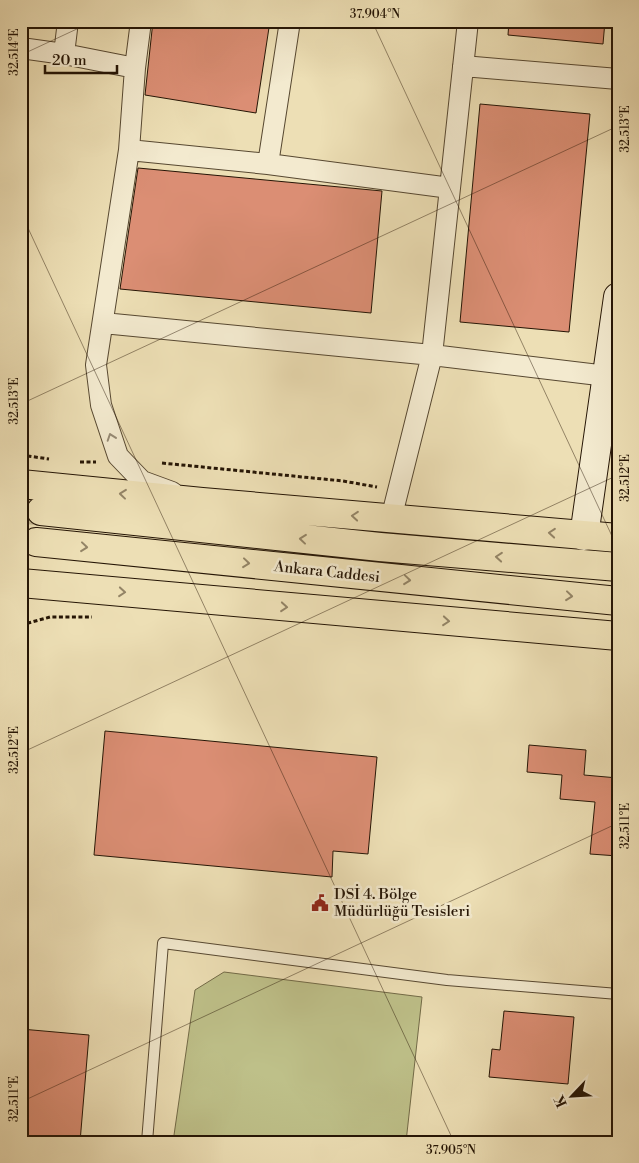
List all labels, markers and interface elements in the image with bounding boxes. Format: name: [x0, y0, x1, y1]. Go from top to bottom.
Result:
text: 37.904°N: [350, 7, 400, 22]
text: 32.514°E: [7, 28, 22, 76]
scale bar: [45, 42, 118, 74]
text: 20 m: [52, 51, 87, 70]
text: 32.513°E: [618, 105, 633, 153]
text: 32.513°E: [7, 377, 22, 425]
one-way arrow: [107, 433, 117, 442]
text: 32.512°E: [618, 454, 633, 502]
one-way arrow: [119, 489, 127, 500]
one-way arrow: [351, 510, 359, 521]
one-way arrow: [547, 528, 555, 539]
one-way arrow: [298, 534, 306, 545]
one-way arrow: [80, 541, 88, 552]
one-way arrow: [495, 552, 503, 563]
street label: Ankara Caddesi: [272, 557, 381, 587]
one-way arrow: [242, 558, 250, 569]
one-way arrow: [404, 574, 412, 585]
one-way arrow: [118, 586, 126, 597]
one-way arrow: [565, 590, 573, 601]
one-way arrow: [280, 601, 288, 612]
one-way arrow: [442, 615, 450, 626]
text: 32.512°E: [7, 726, 22, 774]
text: 32.511°E: [618, 803, 633, 849]
place label: DSİ 4. Bölge Müdürlüğü Tesisleri: [334, 884, 470, 921]
public building icon: DSİ 4. Bölge Müdürlüğü Tesisleri: [310, 893, 330, 913]
north arrow: [546, 1070, 596, 1120]
text: 32.511°E: [7, 1076, 22, 1122]
text: K: [550, 1092, 572, 1110]
text: 37.905°N: [426, 1143, 476, 1158]

